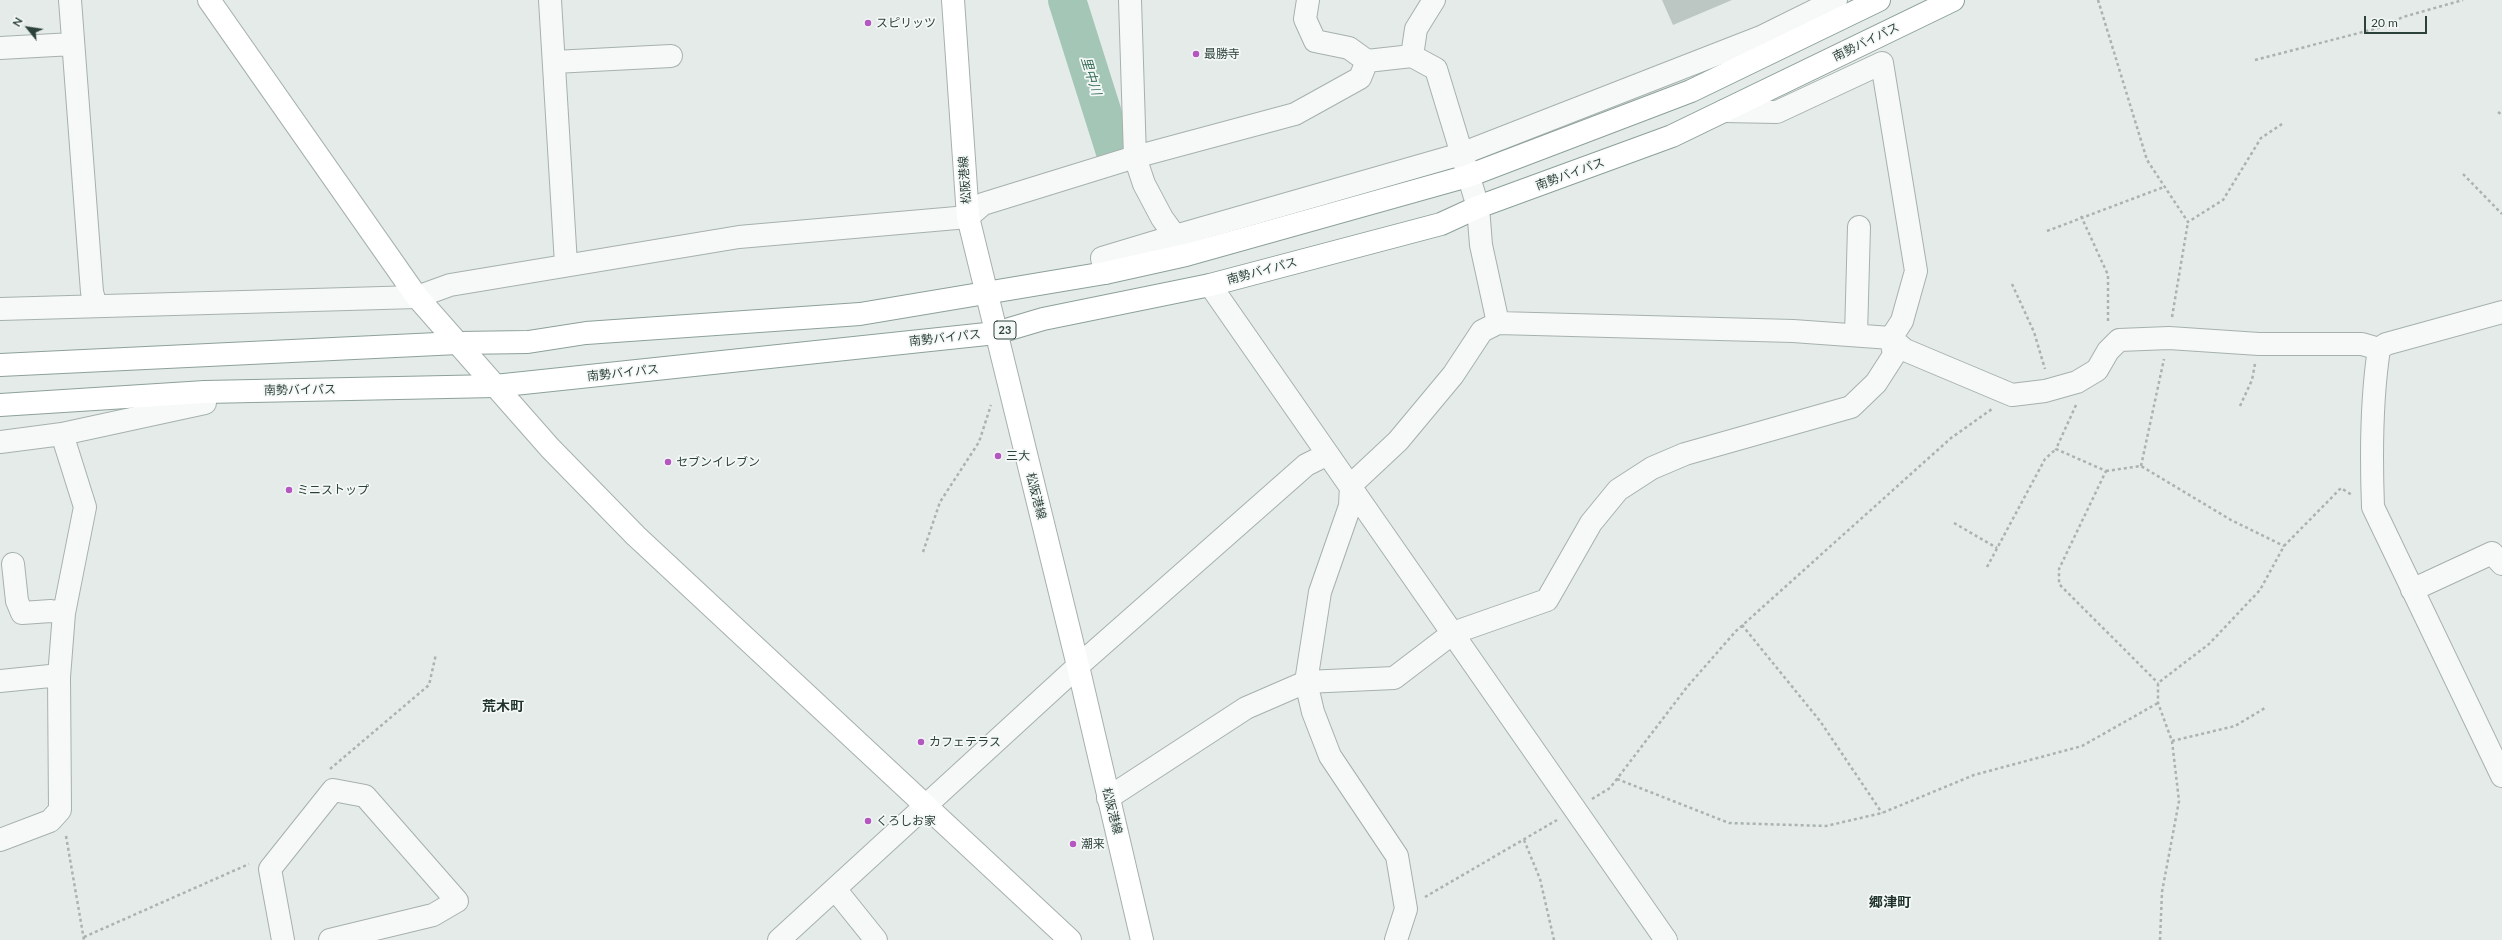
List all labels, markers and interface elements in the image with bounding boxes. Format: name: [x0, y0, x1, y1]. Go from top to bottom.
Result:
north arrow: [8, 8, 48, 48]
scale bar: [2366, 8, 2429, 34]
text: N: [9, 15, 25, 29]
text: 20 m: [2371, 15, 2398, 30]
place label: スピリッツ: [876, 16, 936, 30]
marker: スピリッツ: [863, 18, 873, 28]
street label: 南勢バイパス: [1830, 20, 1902, 64]
place label: 最勝寺: [1204, 47, 1240, 61]
marker: 最勝寺: [1191, 49, 1201, 59]
water label: 里中川: [1078, 55, 1104, 97]
street label: 南勢バイパス: [1534, 155, 1606, 193]
street label: 松阪港線: [956, 156, 974, 204]
street label: 南勢バイパス: [1225, 255, 1299, 287]
road number: 23: [994, 321, 1016, 339]
street label: 南勢バイパス: [908, 327, 982, 349]
street label: 南勢バイパス: [586, 362, 660, 384]
street label: 南勢バイパス: [264, 382, 336, 398]
place label: 三大: [1006, 449, 1030, 463]
marker: 三大: [993, 451, 1003, 461]
place label: セブンイレブン: [676, 455, 760, 469]
marker: セブンイレブン: [663, 457, 673, 467]
street label: 松阪港線: [1023, 471, 1049, 521]
place label: ミニストップ: [297, 483, 369, 497]
marker: ミニストップ: [284, 485, 294, 495]
district label: 荒木町: [482, 698, 524, 714]
place label: カフェテラス: [929, 735, 1001, 749]
marker: カフェテラス: [916, 737, 926, 747]
street label: 松阪港線: [1099, 786, 1125, 836]
place label: くろしお家: [876, 814, 936, 828]
marker: くろしお家: [863, 816, 873, 826]
place label: 潮来: [1081, 837, 1105, 851]
marker: 潮来: [1068, 839, 1078, 849]
district label: 郷津町: [1869, 894, 1911, 910]

